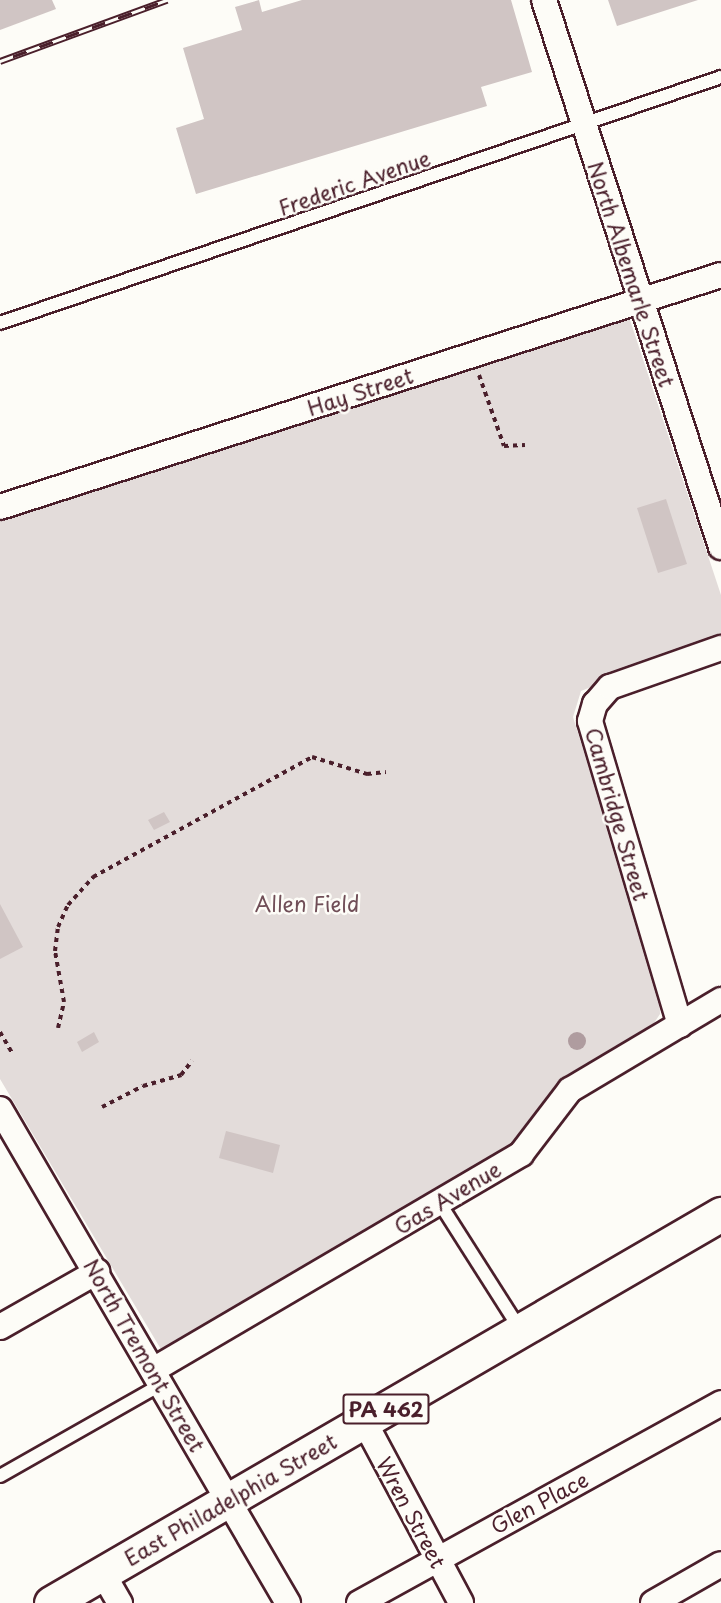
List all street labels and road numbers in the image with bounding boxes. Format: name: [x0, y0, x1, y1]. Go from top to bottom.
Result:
street label: Frederic Avenue: [275, 144, 433, 220]
street label: North Albemarle Street: [583, 156, 681, 392]
street label: Hay Street: [304, 362, 416, 420]
street label: Cambridge Street: [581, 725, 655, 903]
street label: Gas Avenue: [390, 1156, 504, 1238]
street label: North Tremont Street: [79, 1253, 211, 1457]
road number: PA 462: [342, 1392, 430, 1426]
street label: East Philadelphia Street: [118, 1427, 342, 1571]
street label: Wren Street: [372, 1451, 452, 1573]
street label: Glen Place: [485, 1466, 593, 1538]

